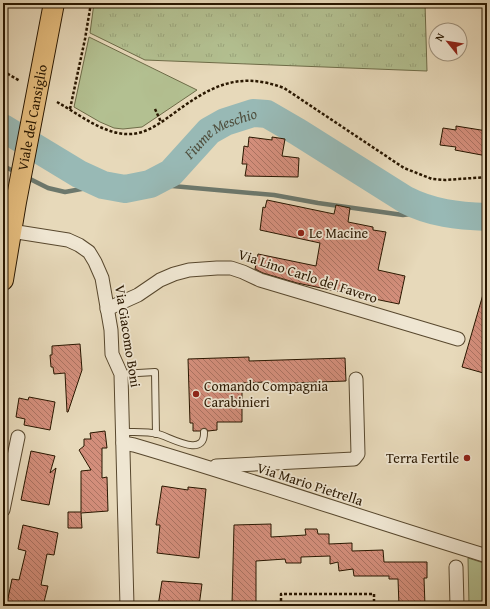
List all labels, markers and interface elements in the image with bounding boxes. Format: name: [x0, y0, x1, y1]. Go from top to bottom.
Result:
north arrow: [428, 22, 468, 62]
text: N: [431, 29, 448, 44]
street label: Viale del Cansiglio: [12, 63, 52, 173]
water label: Fiume Meschio: [178, 102, 260, 164]
place label: Le Macine: [309, 223, 369, 243]
marker: Le Macine: [296, 228, 306, 238]
street label: Via Lino Carlo del Favero: [236, 244, 380, 308]
street label: Via Giacomo Boni: [110, 283, 146, 389]
place label: Comando Compagnia Carabinieri: [204, 376, 328, 412]
marker: Comando Compagnia Carabinieri: [191, 389, 201, 399]
place label: Terra Fertile: [386, 448, 459, 468]
marker: Terra Fertile: [462, 453, 472, 463]
street label: Via Mario Pietrella: [254, 457, 366, 511]

